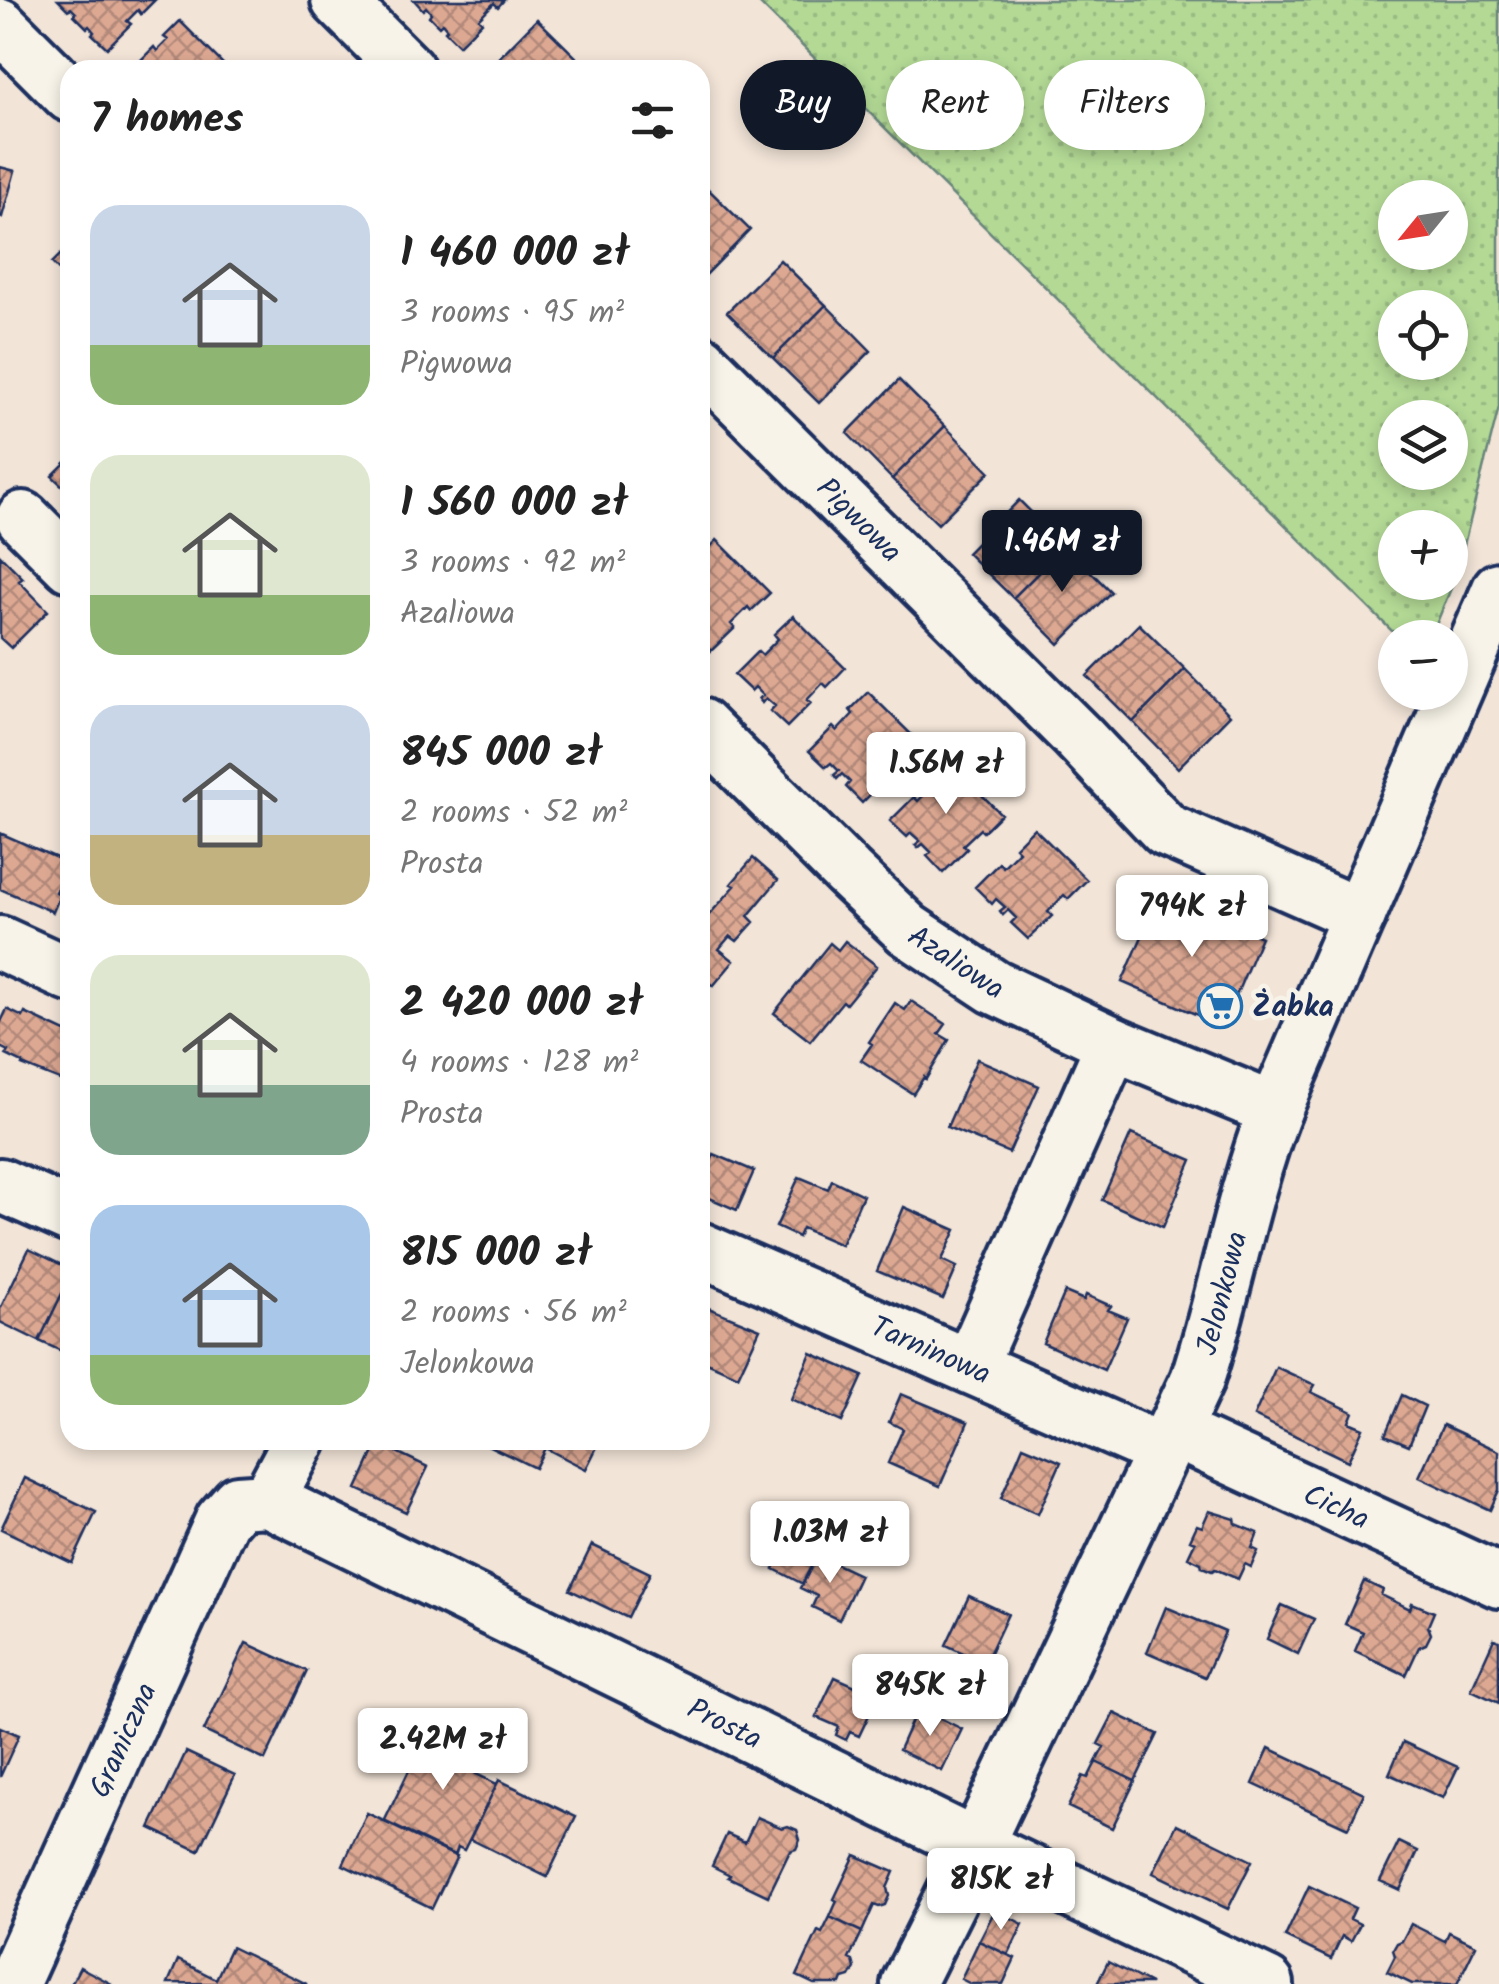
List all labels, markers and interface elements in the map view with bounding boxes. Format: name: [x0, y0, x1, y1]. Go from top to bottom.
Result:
chip: Buy: [740, 60, 866, 150]
chip: Rent: [886, 60, 1024, 150]
chip: Filters: [1044, 60, 1205, 150]
text: 7 homes: [90, 87, 243, 154]
icon: filters: [625, 93, 680, 148]
north arrow: [1378, 180, 1468, 270]
map controls: [1378, 180, 1468, 710]
text: 1 460 000 zł: [400, 221, 629, 288]
icon: home: [170, 245, 290, 365]
text: 3 rooms · 95 m²: [400, 288, 624, 339]
button: locate: [1378, 290, 1468, 380]
text: Pigwowa: [400, 339, 513, 390]
button: layers: [1378, 400, 1468, 490]
street label: Pigwowa: [804, 467, 913, 575]
text: 1 560 000 zł: [400, 471, 628, 538]
icon: home: [170, 495, 290, 615]
pin: 1.46M zł: [959, 510, 1165, 595]
button: +: [1378, 510, 1468, 600]
text: 1.46M zł: [1004, 517, 1120, 568]
text: 3 rooms · 92 m²: [400, 538, 625, 589]
text: Azaliowa: [400, 589, 515, 640]
button: −: [1378, 620, 1468, 710]
text: 845 000 zł: [400, 721, 602, 788]
pin: 1.56M zł: [843, 732, 1049, 817]
text: 1.56M zł: [889, 739, 1003, 790]
icon: home: [170, 745, 290, 865]
text: 2 rooms · 52 m²: [400, 788, 627, 839]
text: Prosta: [400, 839, 484, 890]
pin: 794K zł: [1100, 875, 1284, 960]
text: 794K zł: [1138, 882, 1246, 933]
street label: Azaliowa: [897, 914, 1011, 1014]
text: 2 420 000 zł: [400, 971, 643, 1038]
supermarket icon: Żabka: [1197, 983, 1243, 1029]
place label: Żabka: [1252, 984, 1334, 1032]
icon: home: [170, 995, 290, 1115]
text: 4 rooms · 128 m²: [400, 1038, 638, 1089]
text: Prosta: [400, 1089, 484, 1140]
text: 815 000 zł: [400, 1221, 592, 1288]
street label: Jelonkowa: [1184, 1226, 1263, 1361]
icon: home: [170, 1245, 290, 1365]
text: 2 rooms · 56 m²: [400, 1288, 627, 1339]
street label: Tarninowa: [862, 1304, 998, 1399]
text: Jelonkowa: [400, 1339, 535, 1390]
street label: Cicha: [1294, 1472, 1377, 1544]
pin: 1.03M zł: [727, 1501, 933, 1586]
text: 1.03M zł: [772, 1508, 888, 1559]
pin: 845K zł: [838, 1654, 1022, 1739]
text: 845K zł: [874, 1661, 986, 1712]
street label: Graniczna: [77, 1675, 171, 1806]
street label: Prosta: [678, 1686, 770, 1764]
pin: 2.42M zł: [340, 1708, 546, 1793]
text: 2.42M zł: [380, 1715, 506, 1766]
pin: 815K zł: [909, 1848, 1093, 1933]
text: 815K zł: [949, 1855, 1053, 1906]

